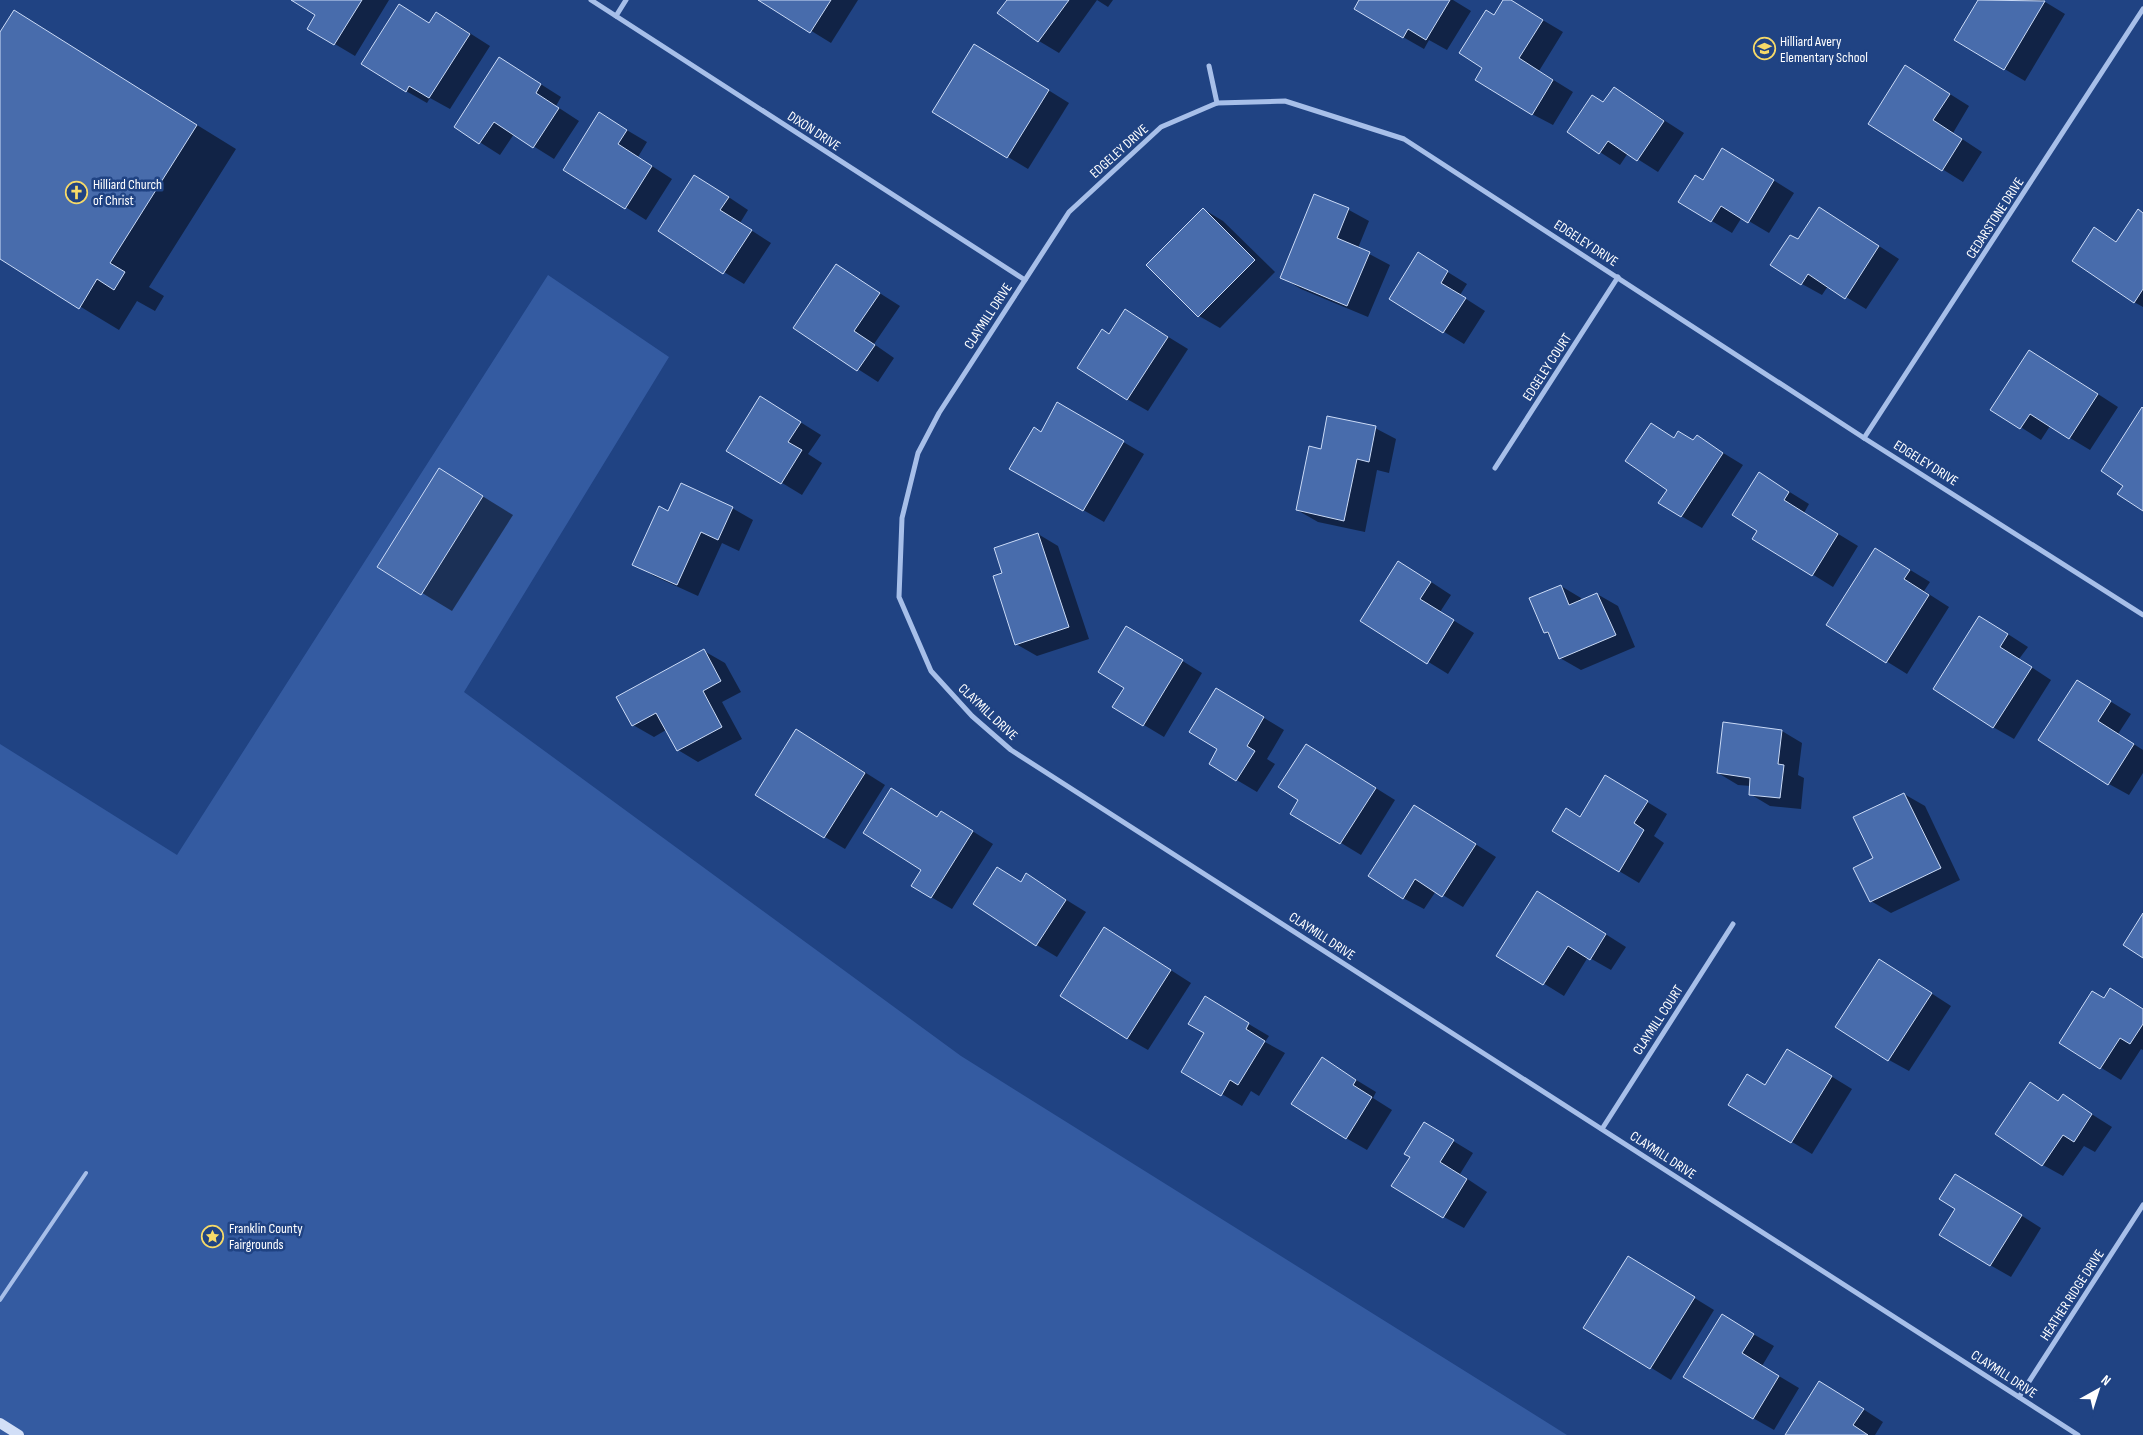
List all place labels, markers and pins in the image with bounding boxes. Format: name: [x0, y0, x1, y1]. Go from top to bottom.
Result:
place label: Hilliard Avery Elementary School: [1780, 33, 1868, 66]
school or university icon: Hilliard Avery Elementary School: [1752, 37, 1776, 61]
place label: Hilliard Church of Christ: [93, 176, 162, 209]
church icon: Hilliard Church of Christ: [65, 180, 89, 204]
place label: Franklin County Fairgrounds: [229, 1220, 303, 1253]
place icon: Franklin County Fairgrounds: [201, 1224, 225, 1248]

